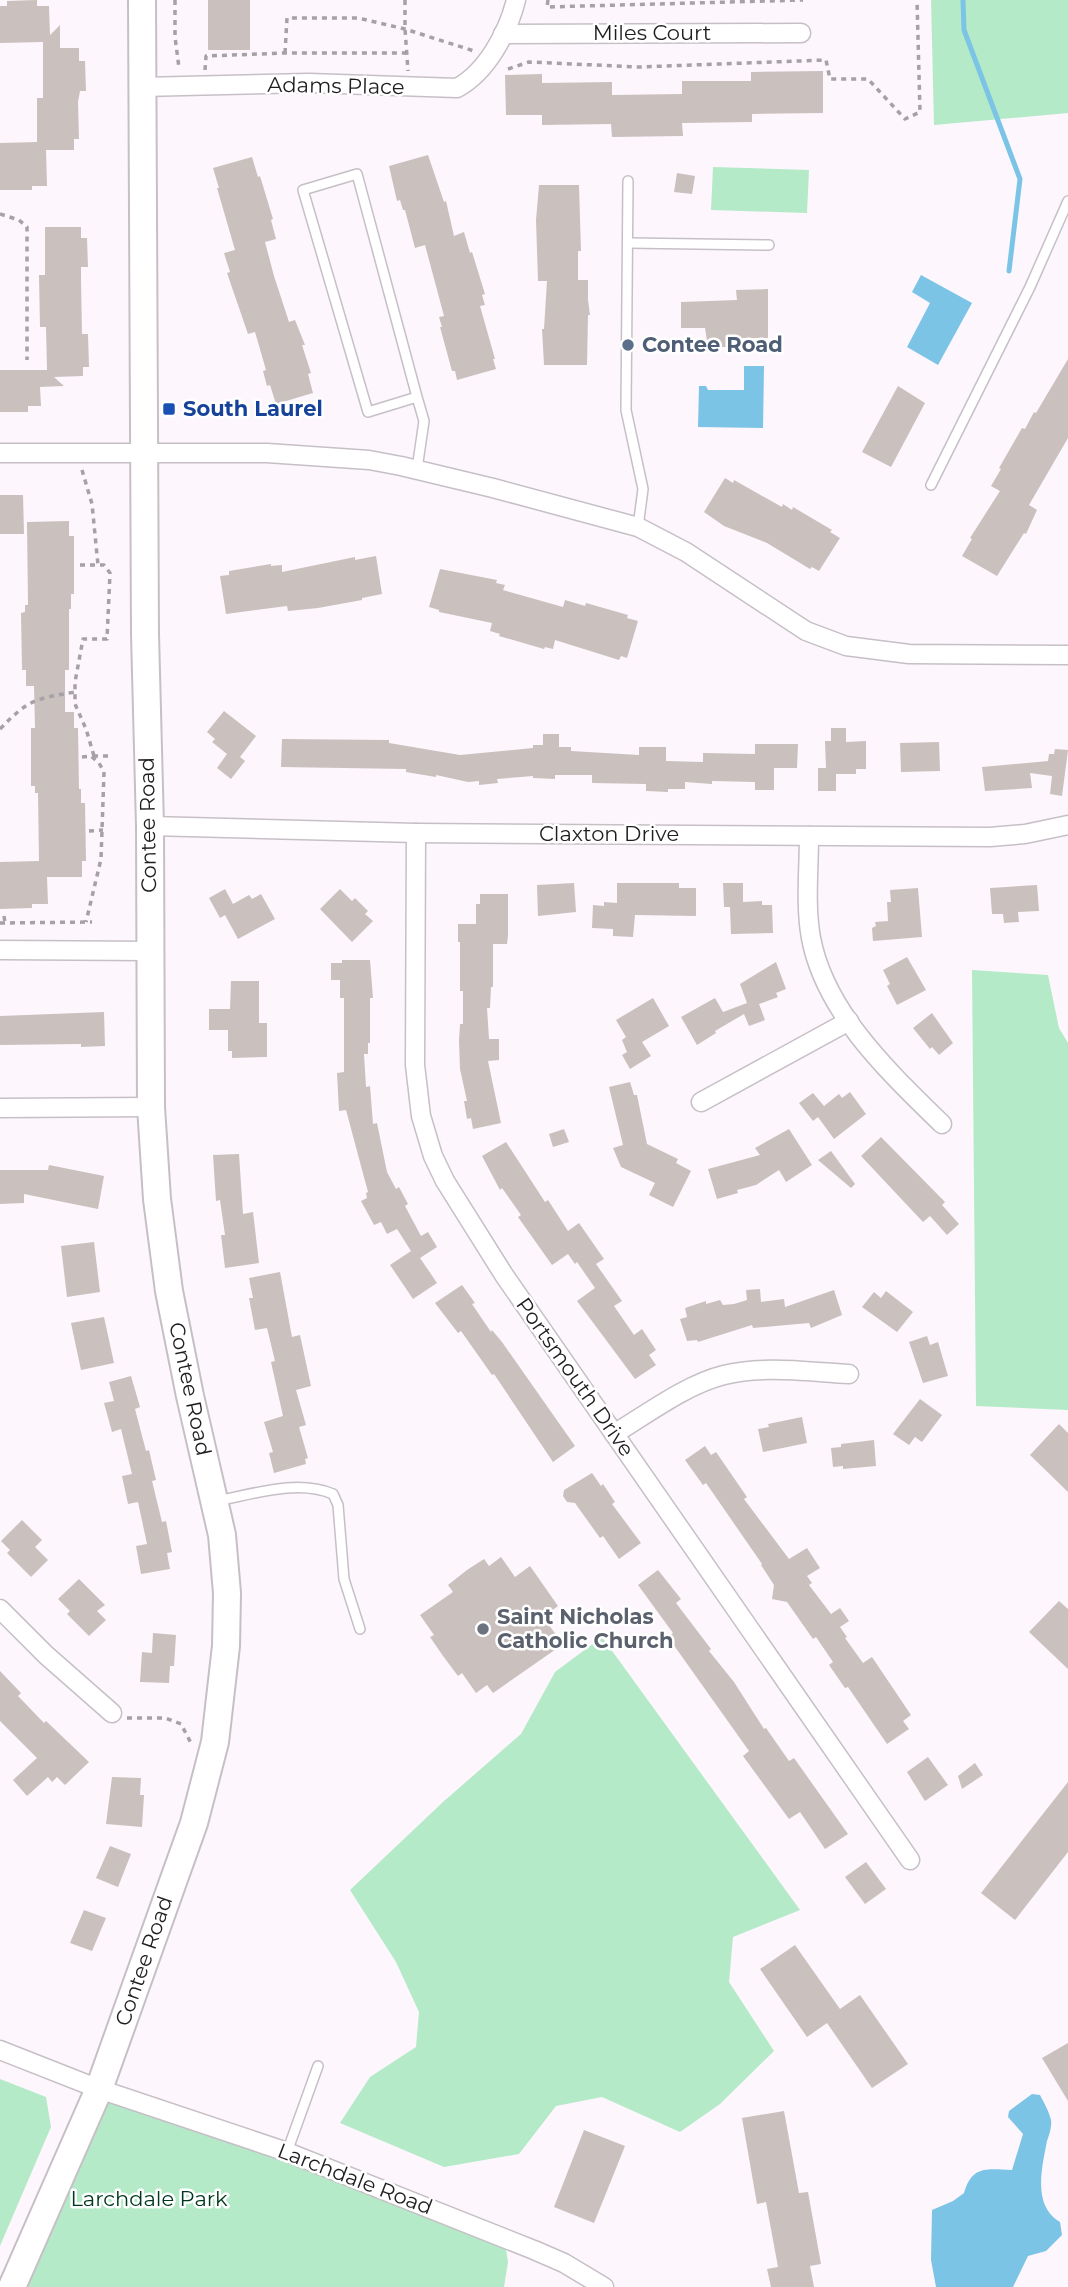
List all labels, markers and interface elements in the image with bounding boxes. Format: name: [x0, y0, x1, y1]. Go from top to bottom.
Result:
street label: Miles Court: [593, 20, 711, 45]
street label: Adams Place: [267, 72, 405, 99]
place label: Contee Road: [642, 332, 783, 357]
marker: Contee Road: [620, 337, 636, 353]
place label: South Laurel: [183, 396, 323, 421]
marker: South Laurel: [161, 401, 177, 417]
street label: Contee Road: [134, 757, 161, 893]
street label: Claxton Drive: [539, 821, 679, 846]
street label: Portsmouth Drive: [511, 1292, 640, 1461]
street label: Contee Road: [164, 1320, 217, 1458]
place label: Saint Nicholas Catholic Church: [497, 1604, 673, 1653]
marker: Saint Nicholas Catholic Church: [475, 1621, 491, 1637]
street label: Contee Road: [110, 1893, 177, 2029]
street label: Larchdale Road: [274, 2137, 436, 2220]
park label: Larchdale Park: [70, 2186, 228, 2211]

